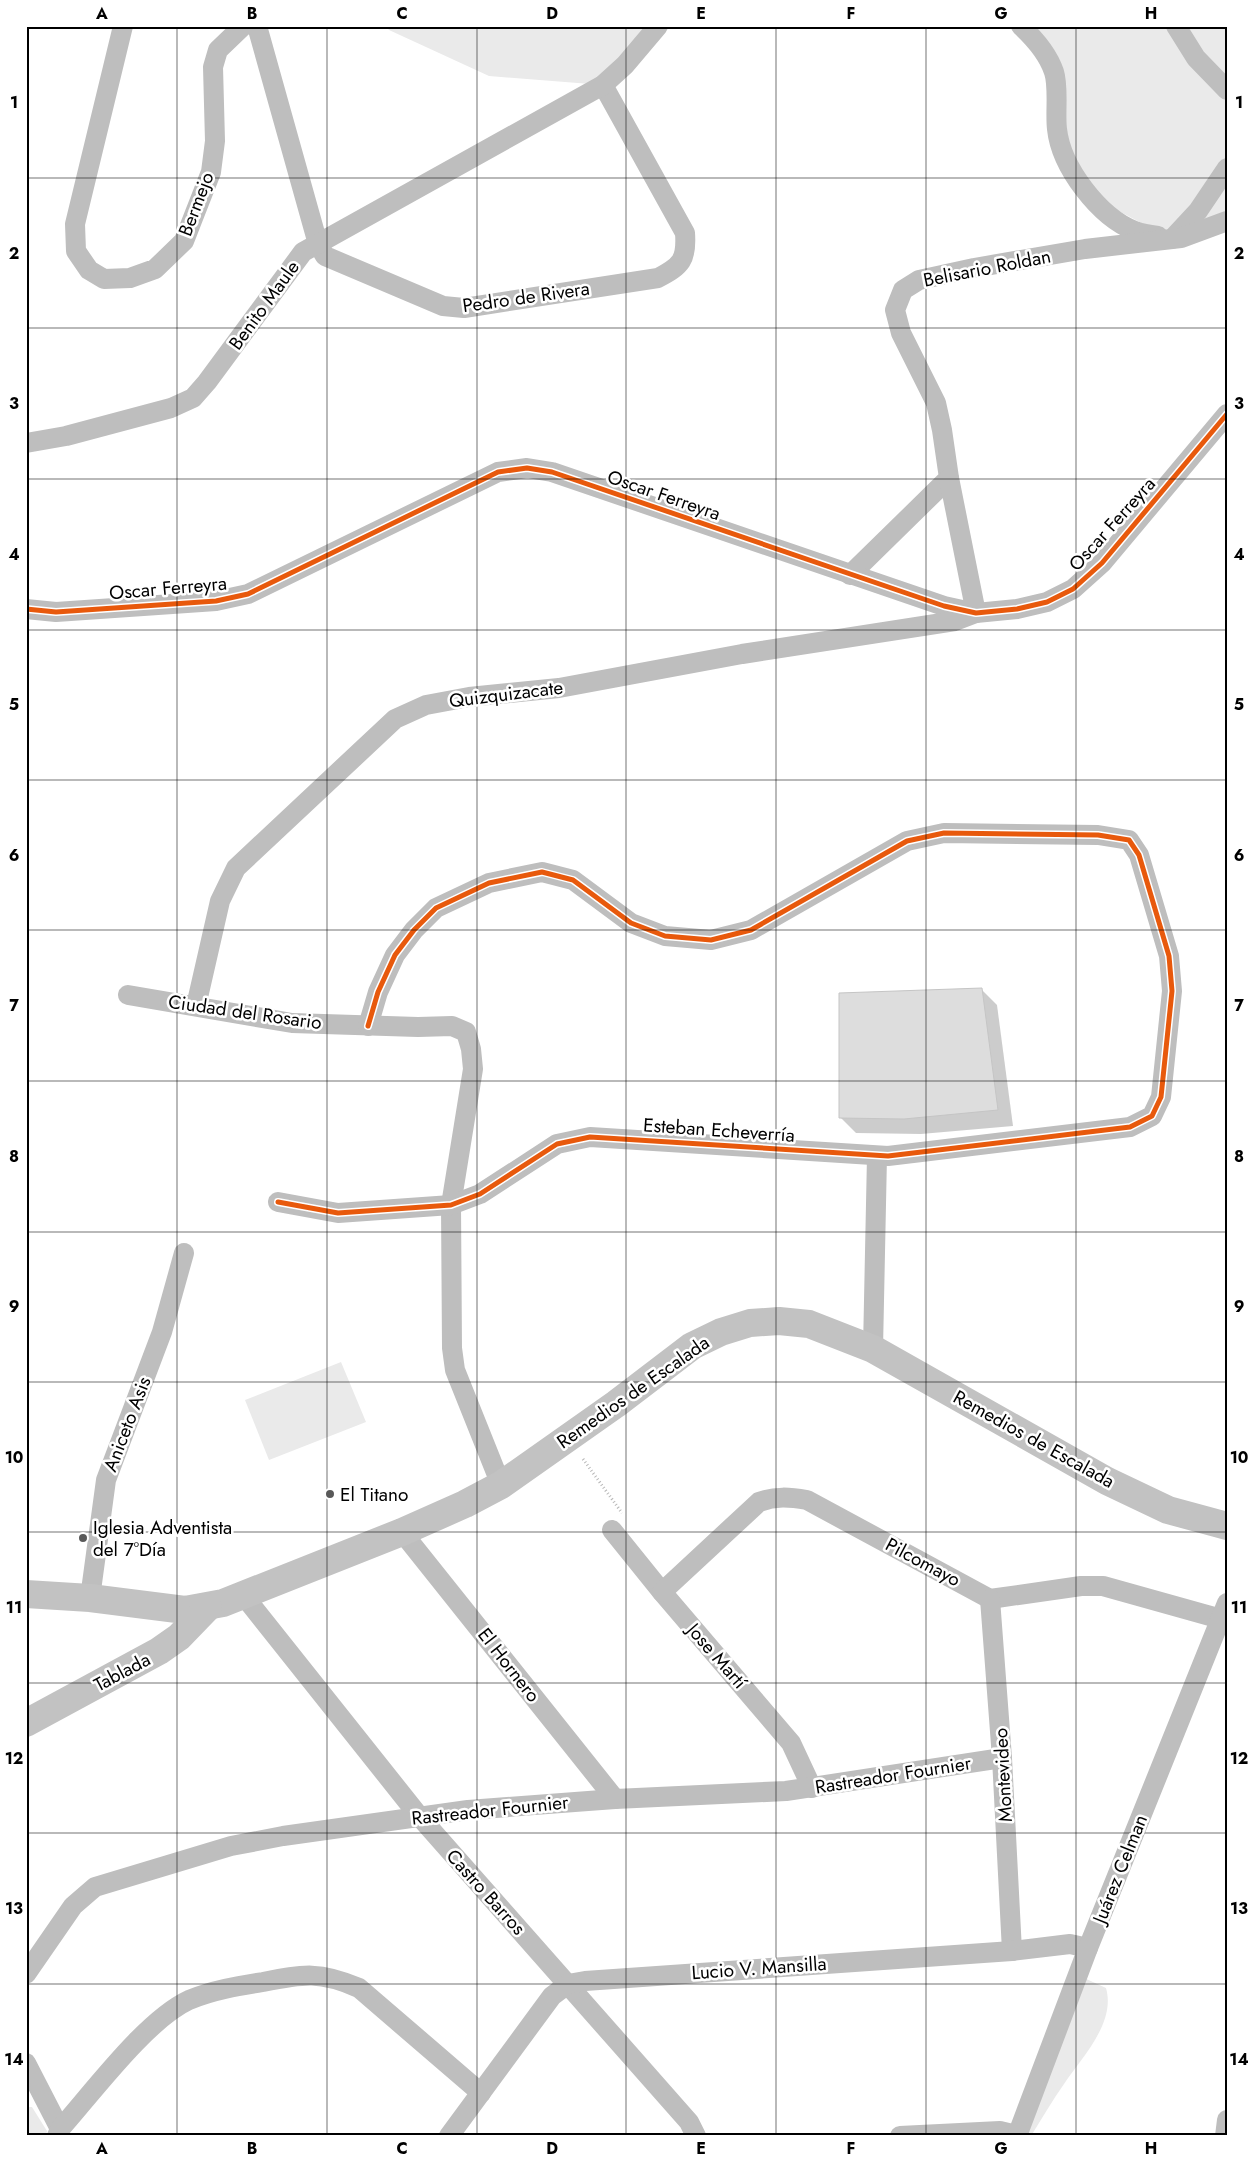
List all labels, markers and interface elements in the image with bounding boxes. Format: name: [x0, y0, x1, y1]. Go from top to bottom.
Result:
text: A: [95, 2, 108, 25]
text: B: [247, 2, 257, 25]
text: C: [396, 2, 408, 25]
text: D: [546, 2, 558, 25]
text: E: [696, 2, 706, 25]
text: F: [847, 2, 855, 25]
text: G: [994, 2, 1008, 25]
text: H: [1145, 2, 1157, 25]
text: 1: [10, 91, 18, 114]
text: 1: [1235, 91, 1243, 114]
street label: Bermejo: [171, 168, 221, 240]
text: 2: [9, 242, 19, 265]
street label: Belisario Roldan: [921, 242, 1053, 294]
text: 2: [1234, 242, 1244, 265]
street label: Benito Maule: [222, 255, 306, 355]
street label: Pedro de Rivera: [461, 275, 591, 319]
text: 3: [9, 392, 19, 415]
text: 3: [1234, 392, 1244, 415]
street label: Oscar Ferreyra: [604, 463, 724, 527]
street label: Oscar Ferreyra: [1062, 471, 1162, 577]
text: 4: [8, 543, 20, 566]
text: 4: [1233, 543, 1245, 566]
street label: Oscar Ferreyra: [108, 569, 228, 607]
street label: Quizquizacate: [447, 674, 565, 714]
text: 5: [9, 693, 19, 716]
text: 5: [1234, 693, 1244, 716]
text: 6: [9, 844, 19, 867]
text: 6: [1234, 844, 1244, 867]
street label: Ciudad del Rosario: [166, 988, 324, 1036]
text: 7: [9, 994, 19, 1017]
text: 7: [1234, 994, 1244, 1017]
street label: Esteban Echeverría: [642, 1111, 796, 1149]
text: 8: [9, 1145, 19, 1168]
text: 8: [1234, 1145, 1244, 1168]
text: 9: [9, 1295, 19, 1318]
text: 9: [1234, 1295, 1244, 1318]
street label: Remedios de Escalada: [551, 1329, 715, 1455]
street label: Aniceto Asis: [97, 1372, 158, 1475]
street label: Remedios de Escalada: [948, 1383, 1120, 1495]
text: 10: [5, 1446, 23, 1469]
text: 10: [1230, 1446, 1248, 1469]
place label: El Titano: [340, 1481, 408, 1508]
marker: El Titano: [324, 1488, 336, 1500]
place label: Iglesia Adventista del 7°Día: [93, 1514, 232, 1563]
street label: Pilcomayo: [881, 1531, 965, 1593]
marker: Iglesia Adventista del 7°Día: [77, 1532, 89, 1544]
text: 11: [6, 1596, 22, 1619]
text: 11: [1231, 1596, 1247, 1619]
street label: Jose Martí: [679, 1615, 754, 1695]
street label: El Hornero: [471, 1622, 547, 1708]
street label: Tablada: [89, 1646, 155, 1698]
street label: Montevideo: [987, 1727, 1019, 1823]
text: 12: [5, 1747, 23, 1770]
text: 12: [1230, 1747, 1248, 1770]
street label: Rastreador Fournier: [813, 1749, 973, 1801]
street label: Rastreador Fournier: [410, 1788, 570, 1832]
street label: Juárez Celman: [1085, 1811, 1154, 1930]
street label: Castro Barros: [440, 1843, 532, 1941]
text: 13: [5, 1897, 23, 1920]
text: 13: [1230, 1897, 1248, 1920]
street label: Lucio V. Mansilla: [691, 1950, 827, 1986]
text: 14: [4, 2048, 24, 2071]
text: 14: [1229, 2048, 1249, 2071]
text: A: [95, 2137, 108, 2160]
text: B: [247, 2137, 257, 2160]
text: C: [396, 2137, 408, 2160]
text: D: [546, 2137, 558, 2160]
text: E: [696, 2137, 706, 2160]
text: F: [847, 2137, 855, 2160]
text: G: [994, 2137, 1008, 2160]
text: H: [1145, 2137, 1157, 2160]

